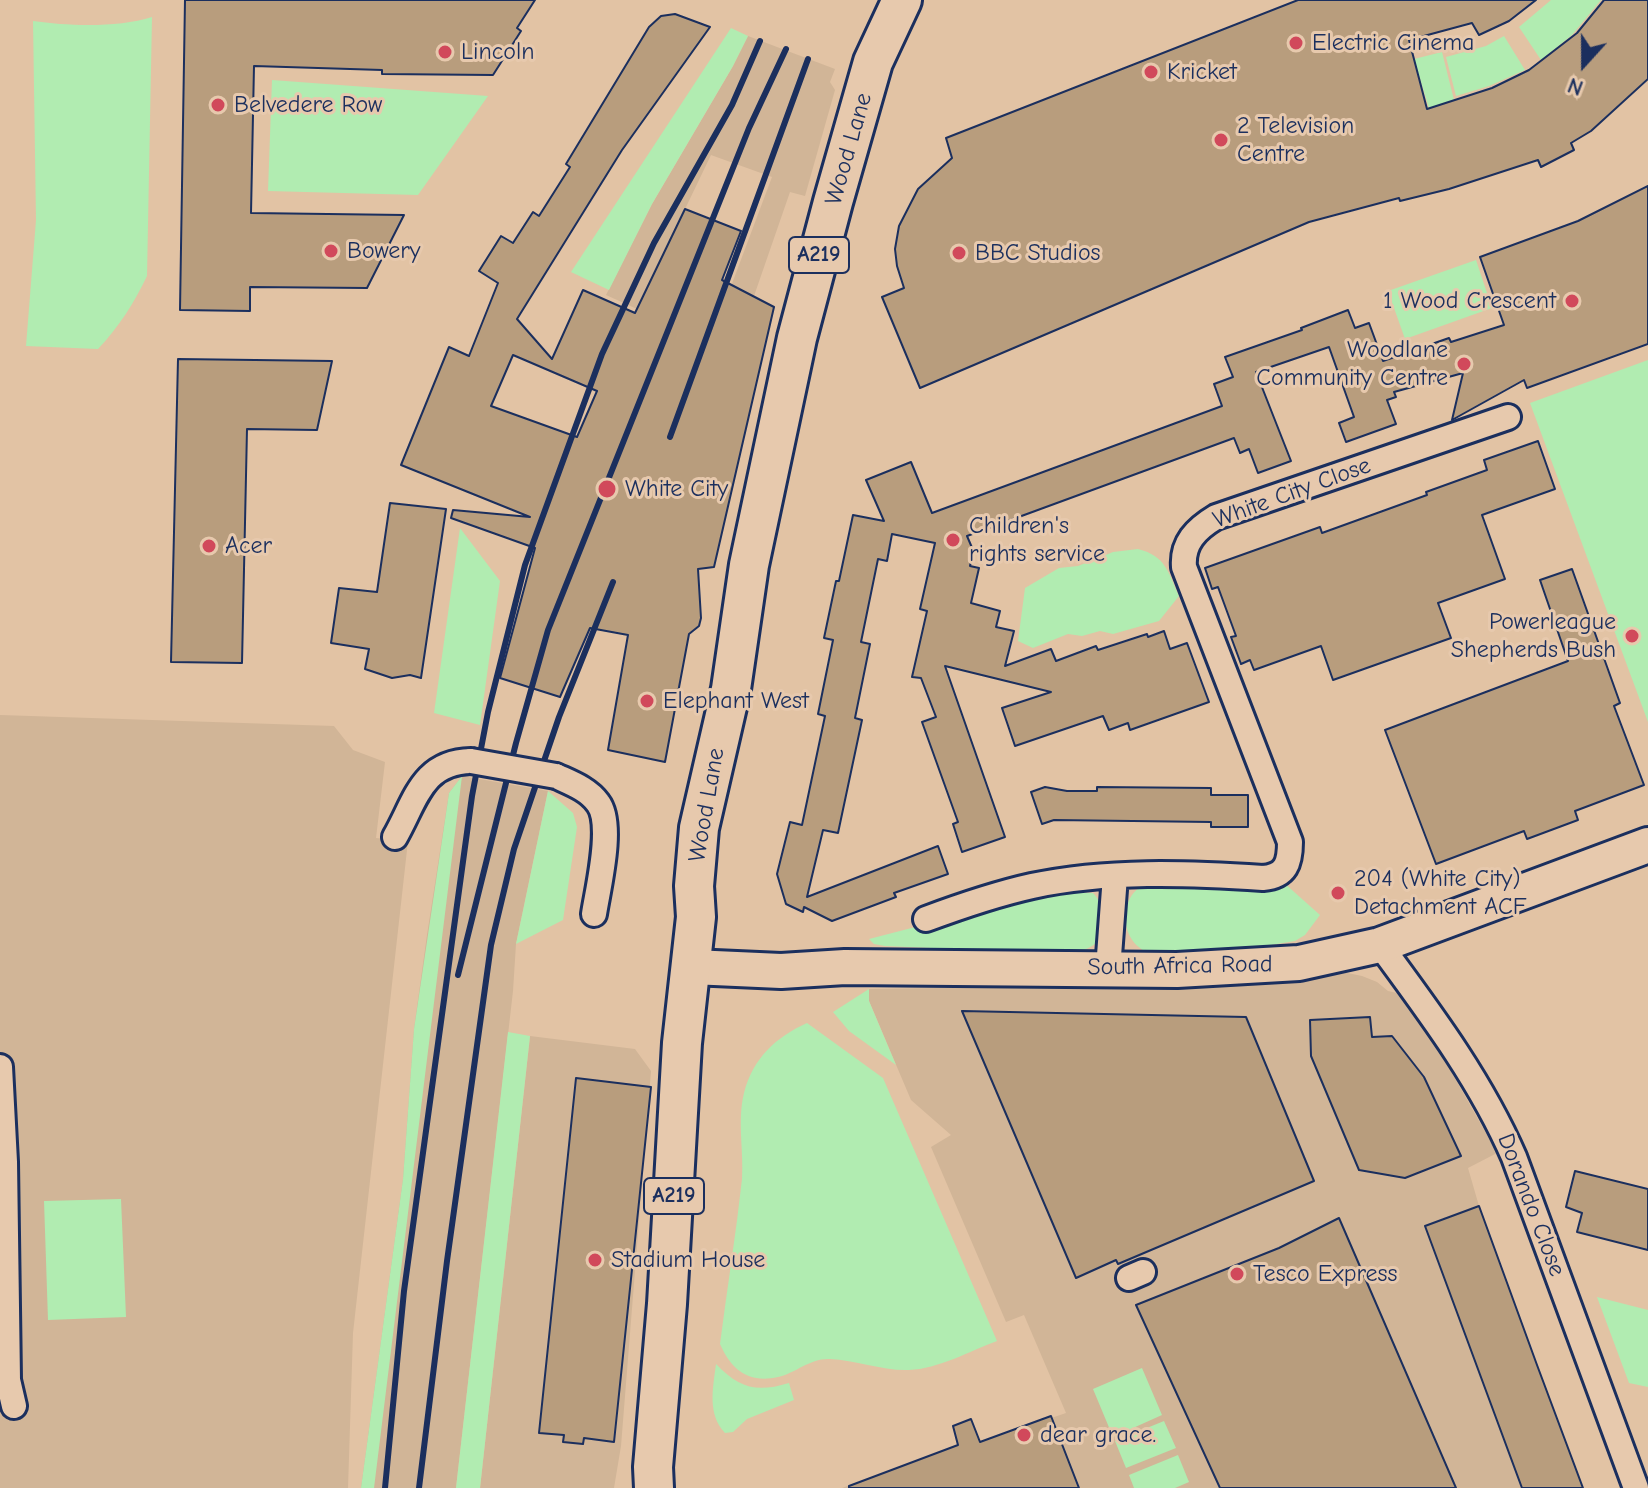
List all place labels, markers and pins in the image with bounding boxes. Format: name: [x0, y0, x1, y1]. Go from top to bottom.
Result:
place label: Electric Cinema: [1312, 29, 1474, 57]
marker: Electric Cinema: [1287, 34, 1305, 52]
place label: Lincoln: [461, 38, 535, 66]
marker: Lincoln: [436, 43, 454, 61]
place label: Kricket: [1167, 58, 1237, 86]
marker: Kricket: [1142, 63, 1160, 81]
place label: Belvedere Row: [234, 91, 382, 119]
marker: Belvedere Row: [209, 96, 227, 114]
place label: 2 Television Centre: [1237, 112, 1354, 168]
marker: 2 Television Centre: [1212, 131, 1230, 149]
place label: Bowery: [347, 237, 421, 265]
place label: BBC Studios: [975, 239, 1101, 267]
marker: Bowery: [322, 242, 340, 260]
marker: BBC Studios: [950, 244, 968, 262]
place label: 1 Wood Crescent: [1383, 287, 1556, 315]
marker: 1 Wood Crescent: [1563, 292, 1581, 310]
place label: Woodlane Community Centre: [1256, 336, 1448, 392]
marker: Woodlane Community Centre: [1455, 355, 1473, 373]
place label: White City: [625, 475, 728, 503]
marker: White City: [596, 478, 618, 500]
place label: Children's rights service: [969, 512, 1105, 568]
marker: Children's rights service: [944, 531, 962, 549]
place label: Acer: [225, 532, 272, 560]
marker: Acer: [200, 537, 218, 555]
place label: Powerleague Shepherds Bush: [1451, 608, 1616, 664]
marker: Powerleague Shepherds Bush: [1623, 627, 1641, 645]
place label: Elephant West: [663, 687, 809, 715]
marker: Elephant West: [638, 692, 656, 710]
place label: 204 (White City) Detachment ACF: [1354, 865, 1527, 921]
marker: 204 (White City) Detachment ACF: [1329, 884, 1347, 902]
place label: Stadium House: [611, 1246, 765, 1274]
marker: Stadium House: [586, 1251, 604, 1269]
place label: Tesco Express: [1253, 1260, 1397, 1288]
marker: Tesco Express: [1228, 1265, 1246, 1283]
place label: dear grace.: [1040, 1421, 1156, 1449]
marker: dear grace.: [1015, 1426, 1033, 1444]

